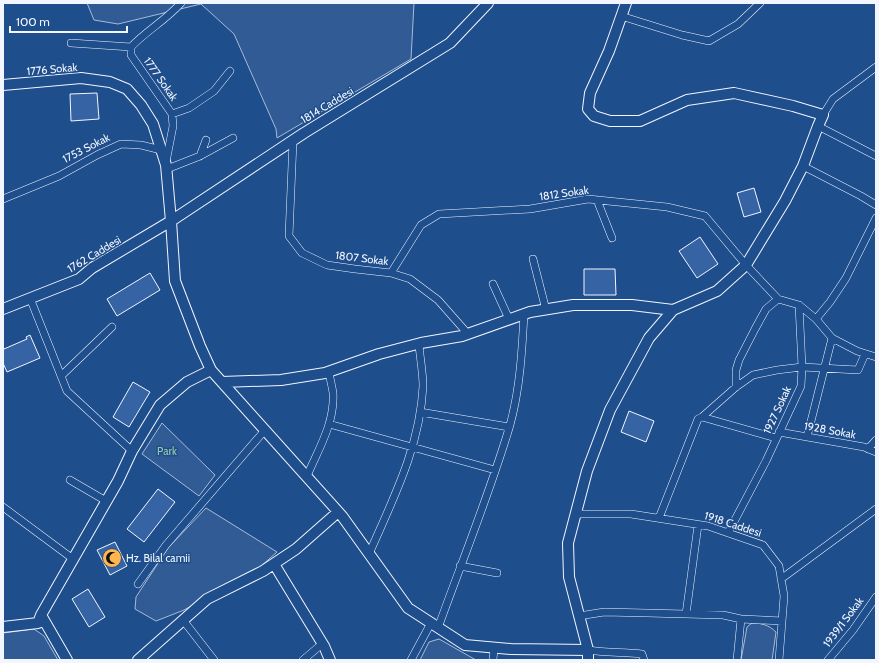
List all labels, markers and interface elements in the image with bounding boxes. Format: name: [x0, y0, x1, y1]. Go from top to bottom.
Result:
scale bar: [10, 8, 127, 34]
text: 100 m: [16, 14, 50, 29]
street label: 1777 Sokak: [141, 54, 181, 104]
street label: 1776 Sokak: [26, 60, 78, 78]
street label: 1814 Caddesi: [298, 84, 356, 126]
street label: 1753 Sokak: [60, 130, 112, 166]
street label: 1812 Sokak: [538, 183, 590, 203]
street label: 1762 Caddesi: [65, 233, 123, 275]
street label: 1807 Sokak: [335, 248, 389, 268]
street label: 1927 Sokak: [760, 384, 794, 436]
street label: 1928 Sokak: [803, 419, 857, 441]
park label: Park: [157, 444, 177, 458]
street label: 1918 Caddesi: [703, 508, 763, 540]
mosque icon: Hz. Bilal camii: [101, 547, 123, 569]
place label: Hz. Bilal camii: [126, 551, 190, 565]
street label: 1939/1 Sokak: [820, 594, 866, 650]

